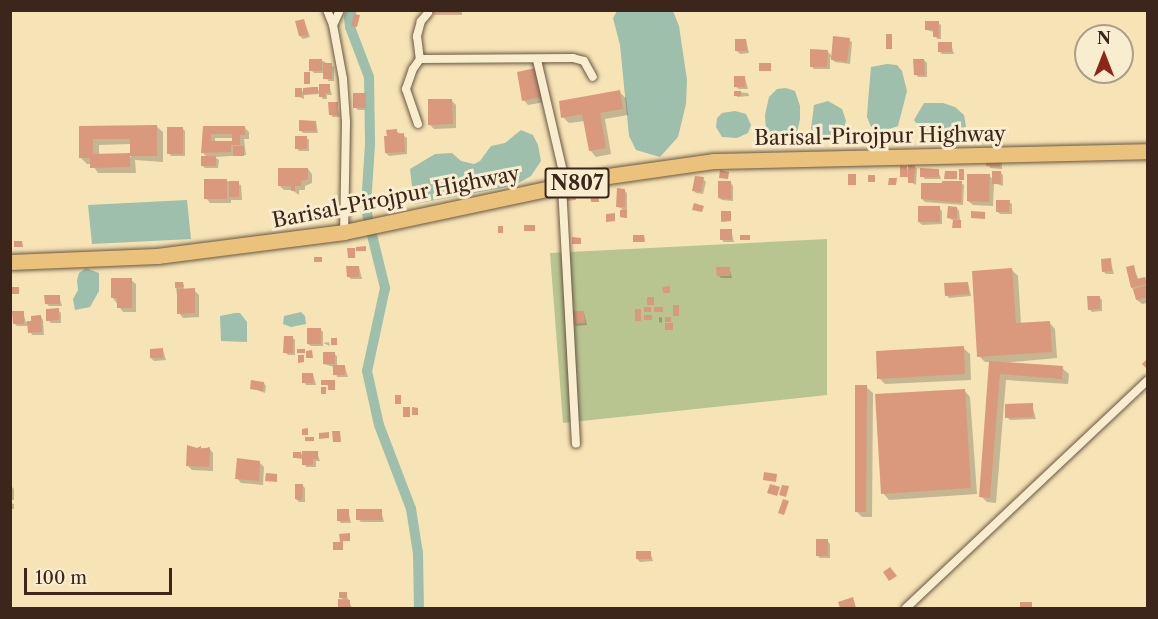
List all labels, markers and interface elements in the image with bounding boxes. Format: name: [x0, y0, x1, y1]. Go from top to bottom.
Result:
north arrow: [1074, 24, 1134, 84]
text: N: [1097, 28, 1111, 48]
street label: Barisal-Pirojpur Highway: [754, 121, 1006, 151]
street label: Barisal-Pirojpur Highway: [270, 161, 522, 233]
road number: N807: [544, 166, 610, 200]
scale bar: [27, 556, 176, 594]
text: 100 m: [35, 567, 87, 589]

